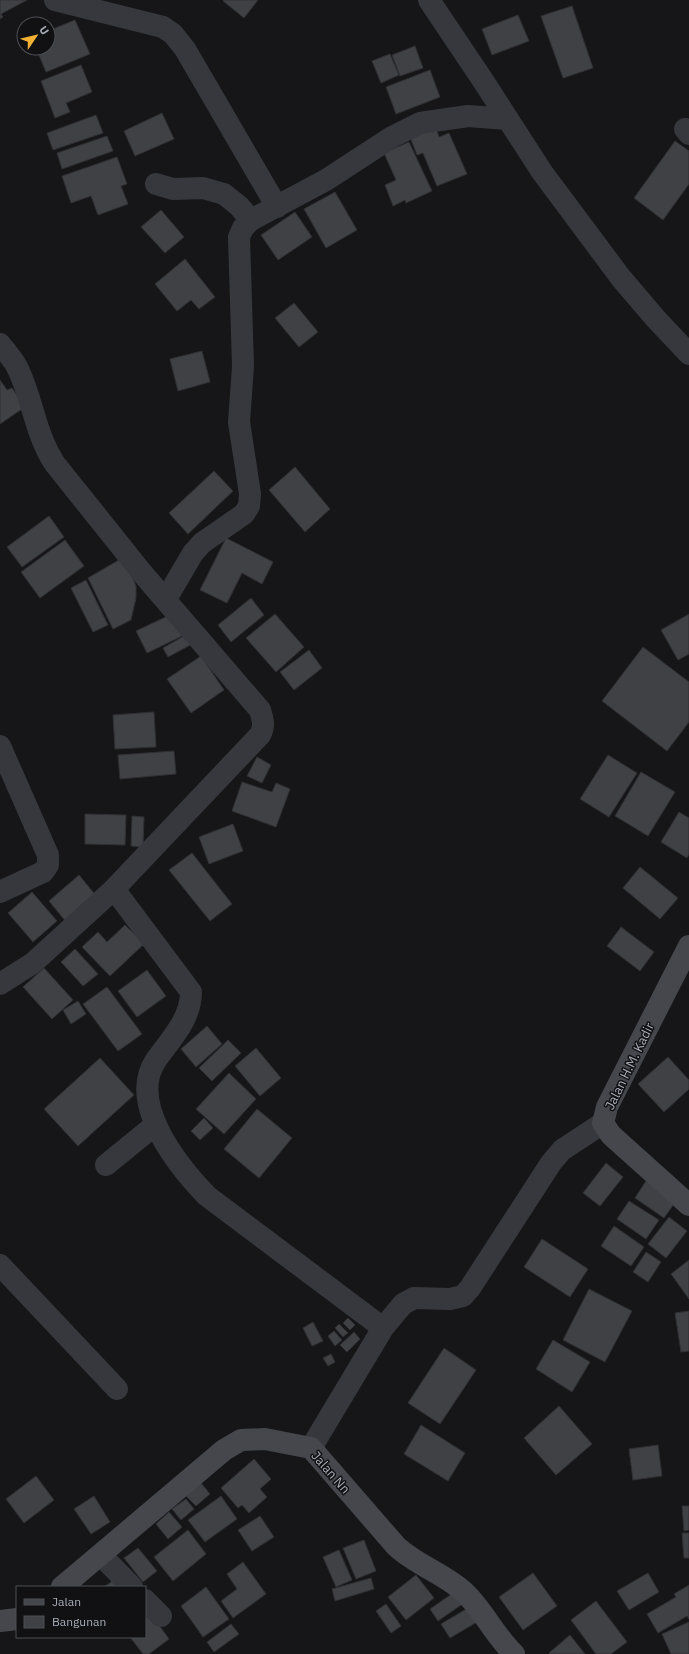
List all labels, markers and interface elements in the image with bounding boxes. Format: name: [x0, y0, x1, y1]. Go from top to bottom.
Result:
north arrow: [16, 16, 56, 56]
text: U: [36, 23, 52, 37]
street label: Jalan H.M. Kadir: [601, 1020, 658, 1113]
street label: Jalan Nn: [307, 1447, 354, 1497]
legend: [16, 1586, 146, 1638]
text: Jalan: [52, 1594, 81, 1609]
text: Bangunan: [52, 1614, 106, 1629]

